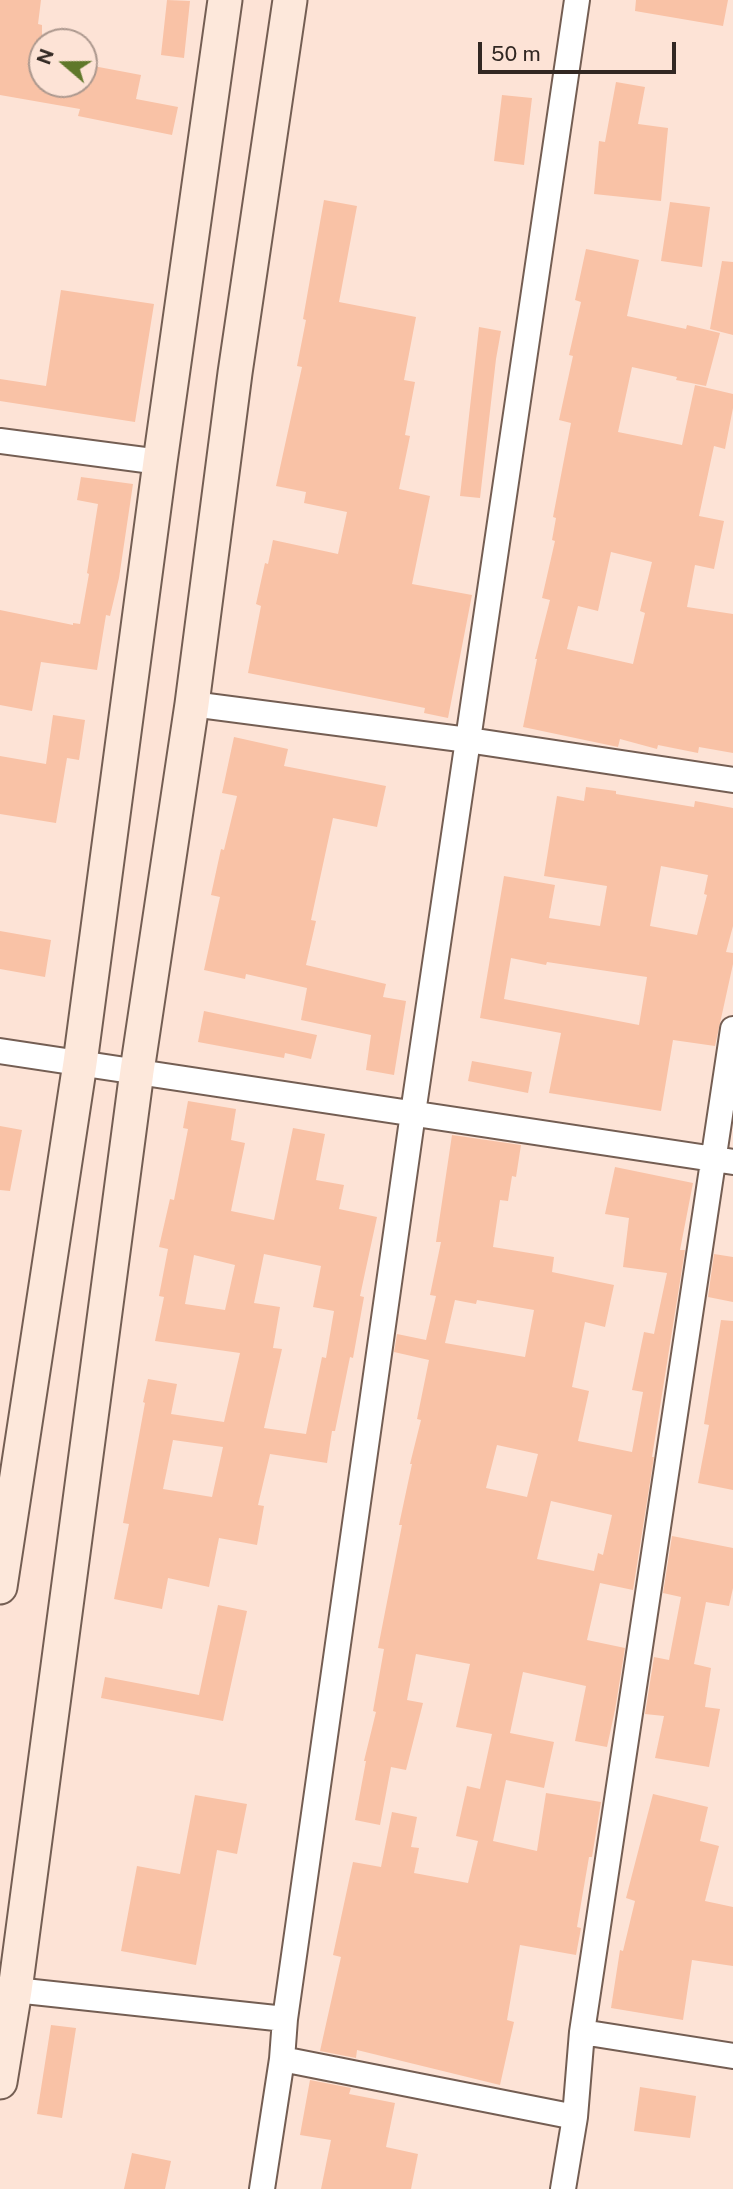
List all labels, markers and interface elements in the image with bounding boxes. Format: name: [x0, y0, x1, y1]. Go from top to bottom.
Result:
north arrow: [28, 28, 98, 98]
scale bar: [481, 28, 679, 72]
text: 50 m: [491, 41, 541, 66]
text: N: [32, 46, 58, 67]

